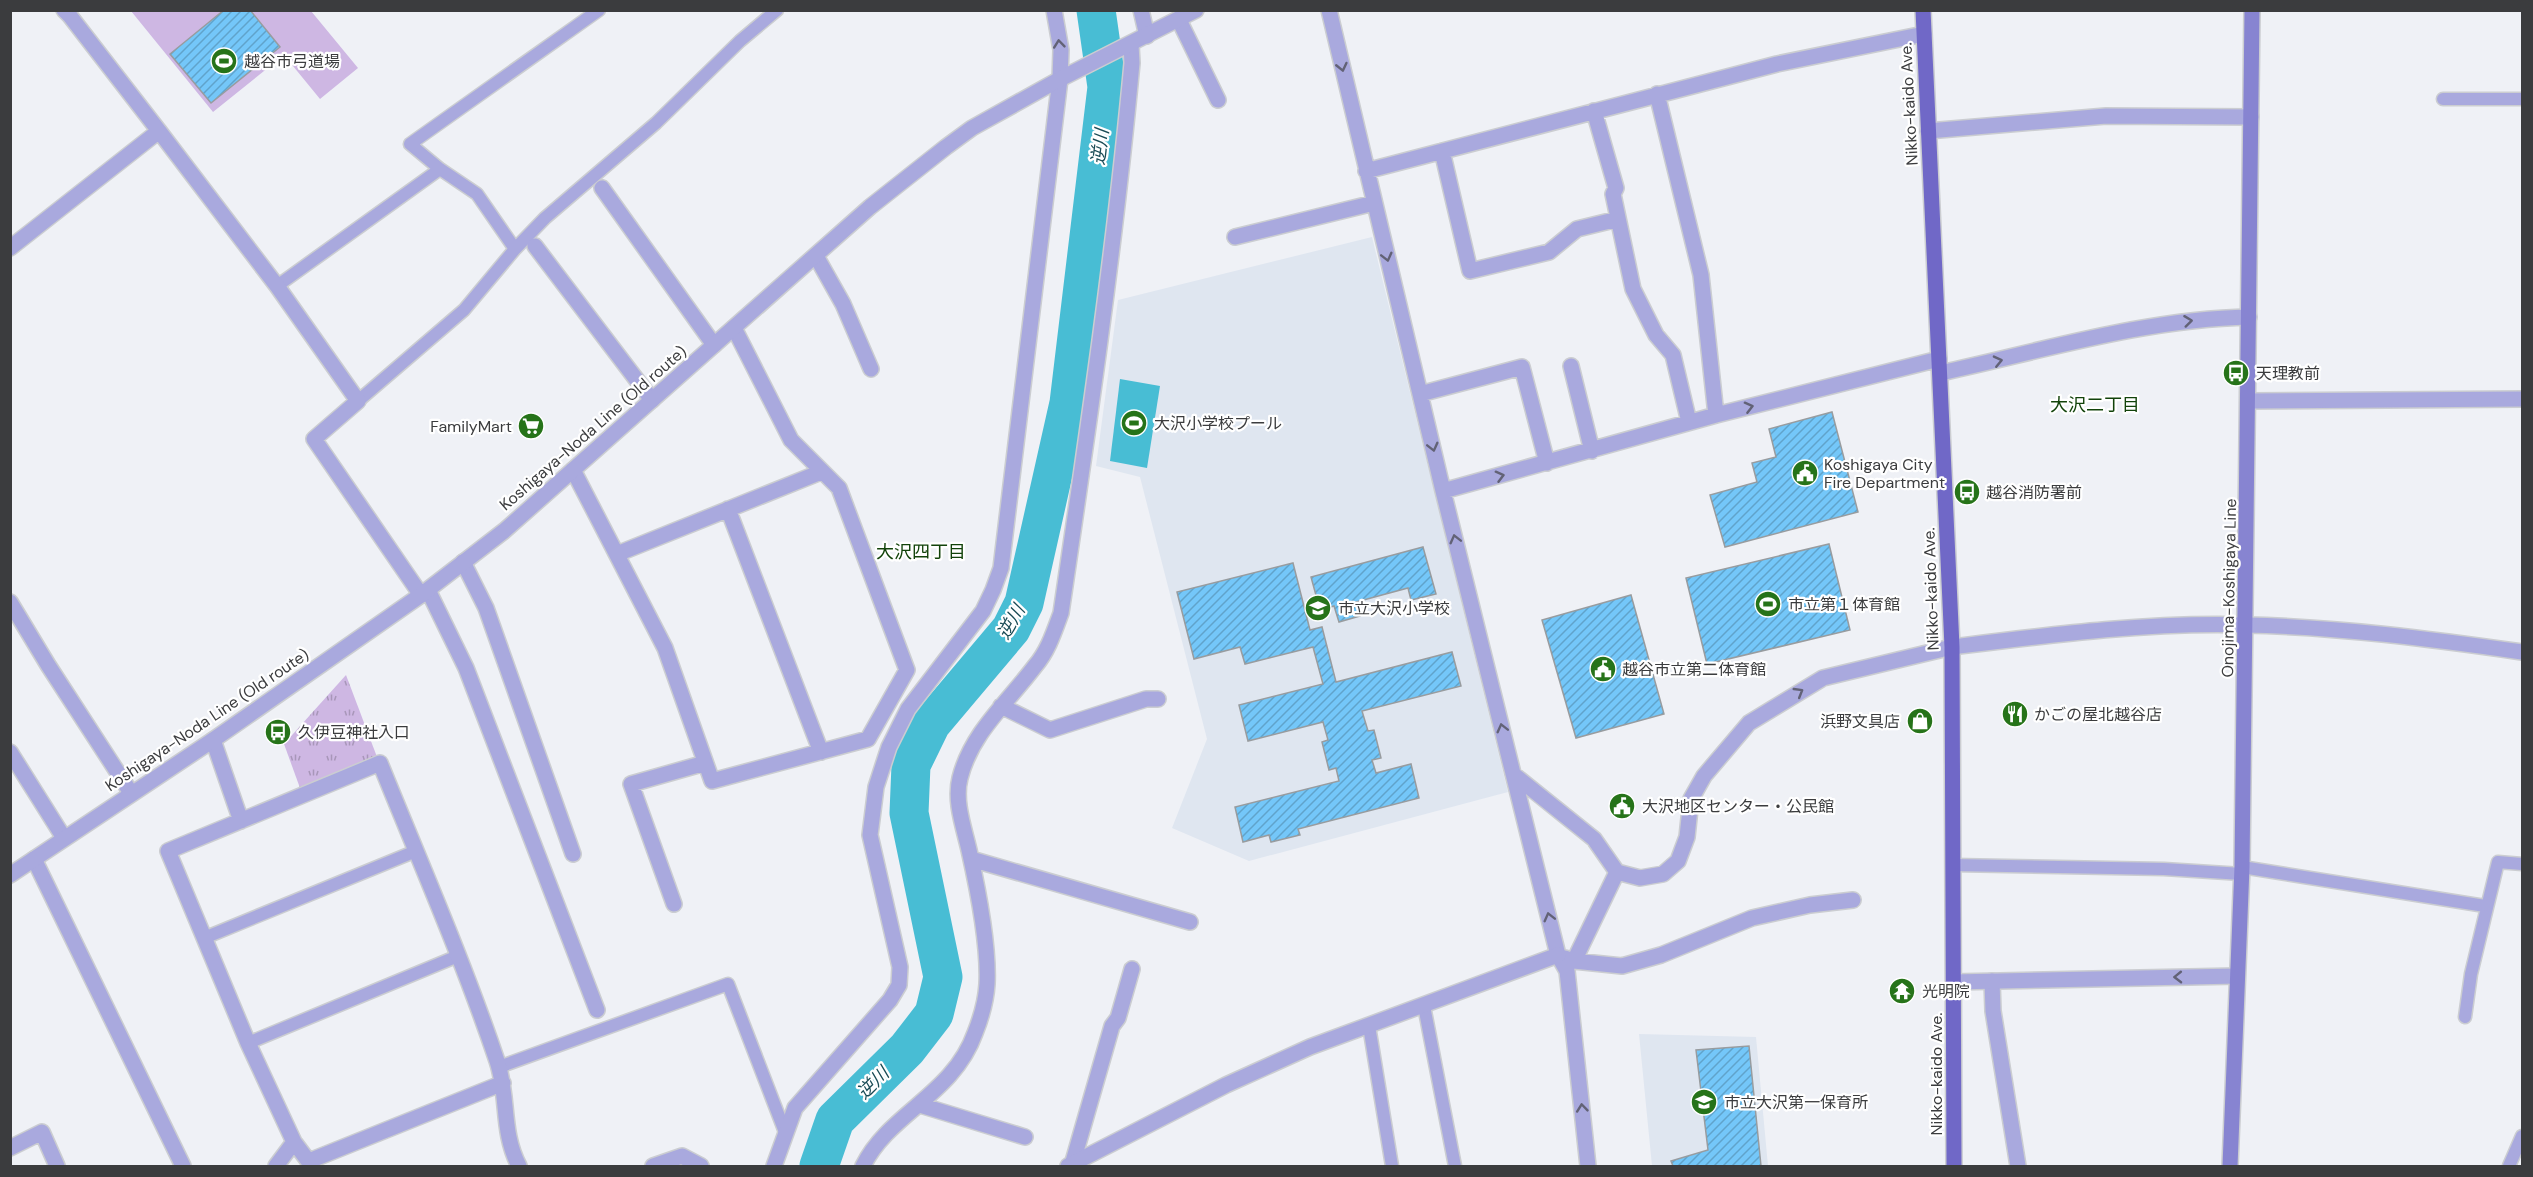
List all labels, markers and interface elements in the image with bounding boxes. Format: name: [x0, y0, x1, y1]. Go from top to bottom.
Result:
one-way arrow: [1054, 40, 1066, 49]
street label: Nikko-kaido Ave.: [1895, 42, 1923, 166]
sports icon: 越谷市弓道場: [209, 46, 239, 76]
place label: 越谷市弓道場: [244, 51, 340, 72]
one-way arrow: [1335, 62, 1348, 72]
water label: 逆川: [1086, 126, 1114, 166]
one-way arrow: [1379, 252, 1392, 262]
one-way arrow: [2184, 315, 2193, 327]
street label: Koshigaya-Noda Line (Old route): [495, 341, 691, 515]
one-way arrow: [1992, 355, 2002, 368]
bus stop icon: 天理教前: [2221, 358, 2251, 388]
place label: 天理教前: [2256, 363, 2320, 384]
district label: 大沢二丁目: [2050, 393, 2140, 417]
one-way arrow: [1743, 401, 1753, 414]
sports icon: 大沢小学校プール: [1119, 408, 1149, 438]
supermarket icon: FamilyMart: [516, 411, 546, 441]
place label: 大沢小学校プール: [1154, 413, 1282, 434]
place label: FamilyMart: [430, 416, 512, 437]
one-way arrow: [1425, 442, 1438, 452]
place label: Koshigaya City Fire Department: [1824, 454, 1945, 493]
public building icon: Koshigaya City Fire Department: [1790, 458, 1820, 488]
one-way arrow: [1495, 470, 1505, 483]
bus stop icon: 越谷消防署前: [1952, 477, 1982, 507]
place label: 越谷消防署前: [1986, 482, 2082, 503]
street label: Onojima-Koshigaya Line: [2217, 498, 2241, 678]
street label: Nikko-kaido Ave.: [1918, 527, 1944, 651]
one-way arrow: [1450, 534, 1463, 544]
district label: 大沢四丁目: [876, 540, 966, 564]
sports icon: 市立第１体育館: [1753, 589, 1783, 619]
school or university icon: 市立大沢小学校: [1303, 593, 1333, 623]
place label: 市立第１体育館: [1788, 594, 1900, 615]
place label: 市立大沢小学校: [1338, 598, 1450, 619]
water label: 逆川: [992, 599, 1031, 644]
street label: Koshigaya-Noda Line (Old route): [101, 644, 313, 796]
public building icon: 越谷市立第二体育館: [1588, 654, 1618, 684]
place label: 越谷市立第二体育館: [1622, 659, 1766, 680]
one-way arrow: [1793, 688, 1803, 700]
restaurant icon: かごの屋北越谷店: [2000, 699, 2030, 729]
place label: かごの屋北越谷店: [2034, 704, 2162, 725]
shop icon: 浜野文具店: [1905, 706, 1935, 736]
place label: 浜野文具店: [1820, 711, 1900, 732]
bus stop icon: 久伊豆神社入口: [263, 717, 293, 747]
place label: 久伊豆神社入口: [298, 722, 410, 743]
one-way arrow: [1497, 723, 1510, 733]
public building icon: 大沢地区センター・公民館: [1607, 791, 1637, 821]
place label: 大沢地区センター・公民館: [1642, 796, 1834, 817]
one-way arrow: [1544, 913, 1557, 923]
one-way arrow: [2174, 971, 2183, 983]
temple icon: 光明院: [1887, 976, 1917, 1006]
place label: 光明院: [1922, 981, 1970, 1002]
street label: Nikko-kaido Ave.: [1926, 1012, 1947, 1136]
water label: 逆川: [852, 1060, 896, 1104]
school or university icon: 市立大沢第一保育所: [1689, 1087, 1719, 1117]
place label: 市立大沢第一保育所: [1724, 1092, 1868, 1113]
one-way arrow: [1576, 1104, 1589, 1113]

